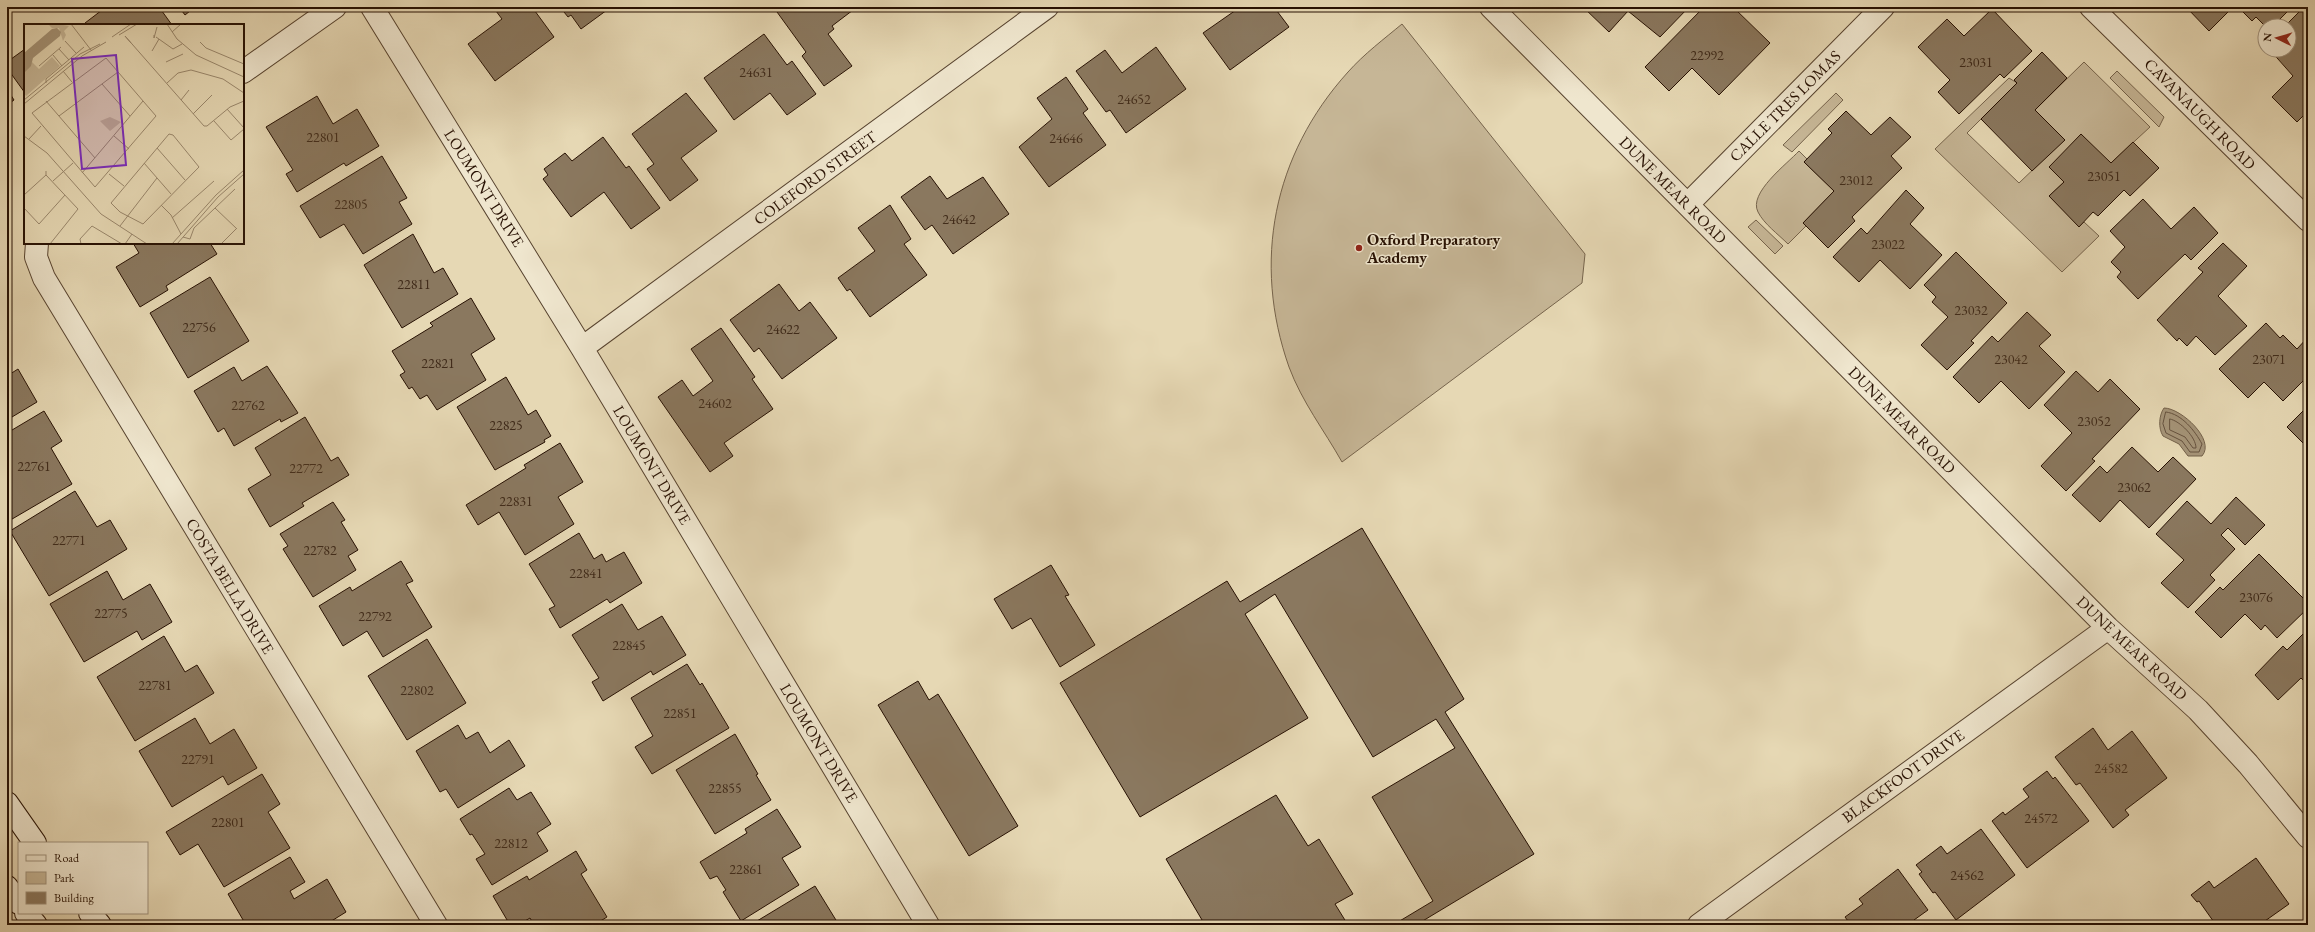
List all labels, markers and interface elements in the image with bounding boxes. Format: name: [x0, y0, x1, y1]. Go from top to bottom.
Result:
north arrow: [2257, 18, 2297, 58]
inset map: [24, 24, 244, 244]
text: N: [2260, 32, 2274, 42]
house number: 22992: [1690, 46, 1724, 64]
street label: CALLE TRES LOMAS: [1725, 46, 1845, 166]
house number: 23031: [1959, 53, 1993, 71]
street label: CAVANAUGH ROAD: [2140, 54, 2260, 174]
house number: 24631: [739, 63, 773, 81]
house number: 24652: [1117, 90, 1151, 108]
street label: LOUMONT DRIVE: [439, 125, 529, 251]
street label: COLEFORD STREET: [749, 126, 881, 230]
house number: 22801: [306, 128, 340, 146]
house number: 24646: [1049, 129, 1083, 147]
street label: DUNE MEAR ROAD: [1615, 132, 1731, 248]
house number: 23051: [2087, 167, 2121, 185]
house number: 23012: [1839, 171, 1873, 189]
house number: 22805: [334, 195, 368, 213]
house number: 24642: [942, 210, 976, 228]
place label: Oxford Preparatory Academy: [1366, 229, 1501, 268]
house number: 23022: [1871, 235, 1905, 253]
marker: Oxford Preparatory Academy: [1354, 243, 1364, 253]
house number: 22811: [397, 275, 431, 293]
house number: 23032: [1954, 301, 1988, 319]
house number: 22756: [182, 318, 216, 336]
house number: 24622: [766, 320, 800, 338]
house number: 23042: [1994, 350, 2028, 368]
house number: 23071: [2252, 350, 2286, 368]
house number: 22821: [421, 354, 455, 372]
street label: DUNE MEAR ROAD: [1844, 362, 1960, 478]
house number: 24602: [698, 394, 732, 412]
house number: 22762: [231, 396, 265, 414]
street label: LOUMONT DRIVE: [608, 402, 696, 528]
house number: 23052: [2077, 412, 2111, 430]
house number: 22825: [489, 416, 523, 434]
house number: 22761: [17, 457, 51, 475]
house number: 22772: [289, 459, 323, 477]
house number: 23062: [2117, 478, 2151, 496]
house number: 22831: [499, 492, 533, 510]
street label: COSTA BELLA DRIVE: [181, 514, 279, 658]
house number: 22771: [52, 531, 86, 549]
house number: 22782: [303, 541, 337, 559]
house number: 22841: [569, 564, 603, 582]
house number: 23076: [2239, 588, 2273, 606]
street label: DUNE MEAR ROAD: [2072, 591, 2192, 705]
house number: 22775: [94, 604, 128, 622]
house number: 22792: [358, 607, 392, 625]
house number: 22845: [612, 636, 646, 654]
house number: 22781: [138, 676, 172, 694]
street label: LOUMONT DRIVE: [775, 680, 863, 806]
house number: 22802: [400, 681, 434, 699]
house number: 22851: [663, 704, 697, 722]
street label: BLACKFOOT DRIVE: [1838, 724, 1968, 828]
house number: 22791: [181, 750, 215, 768]
house number: 24582: [2094, 759, 2128, 777]
house number: 22855: [708, 779, 742, 797]
house number: 24572: [2024, 809, 2058, 827]
house number: 22801: [211, 813, 245, 831]
house number: 22812: [494, 834, 528, 852]
legend: [18, 842, 148, 914]
text: Road: [54, 850, 80, 866]
house number: 22861: [729, 860, 763, 878]
house number: 24562: [1950, 866, 1984, 884]
text: Park: [54, 870, 75, 886]
text: Building: [54, 890, 95, 906]

